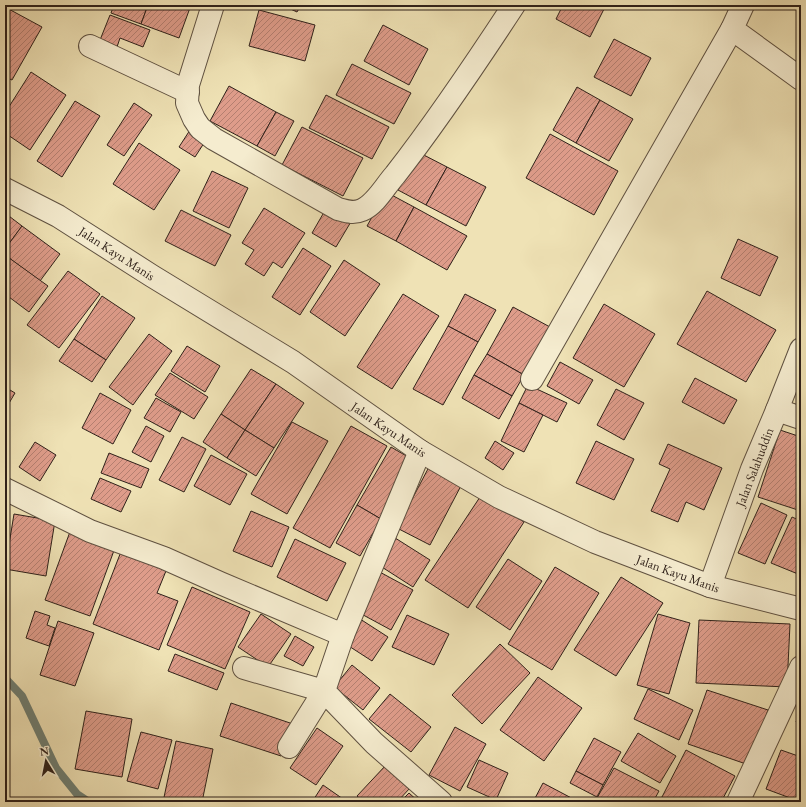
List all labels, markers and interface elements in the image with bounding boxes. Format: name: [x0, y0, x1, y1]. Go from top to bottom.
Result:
street label: Jalan Kayu Manis: [75, 222, 158, 284]
street label: Jalan Kayu Manis: [347, 397, 430, 461]
street label: Jalan Salahuddin: [731, 425, 777, 510]
street label: Jalan Kayu Manis: [633, 550, 722, 596]
north arrow: [26, 741, 66, 781]
text: N: [39, 743, 50, 759]

